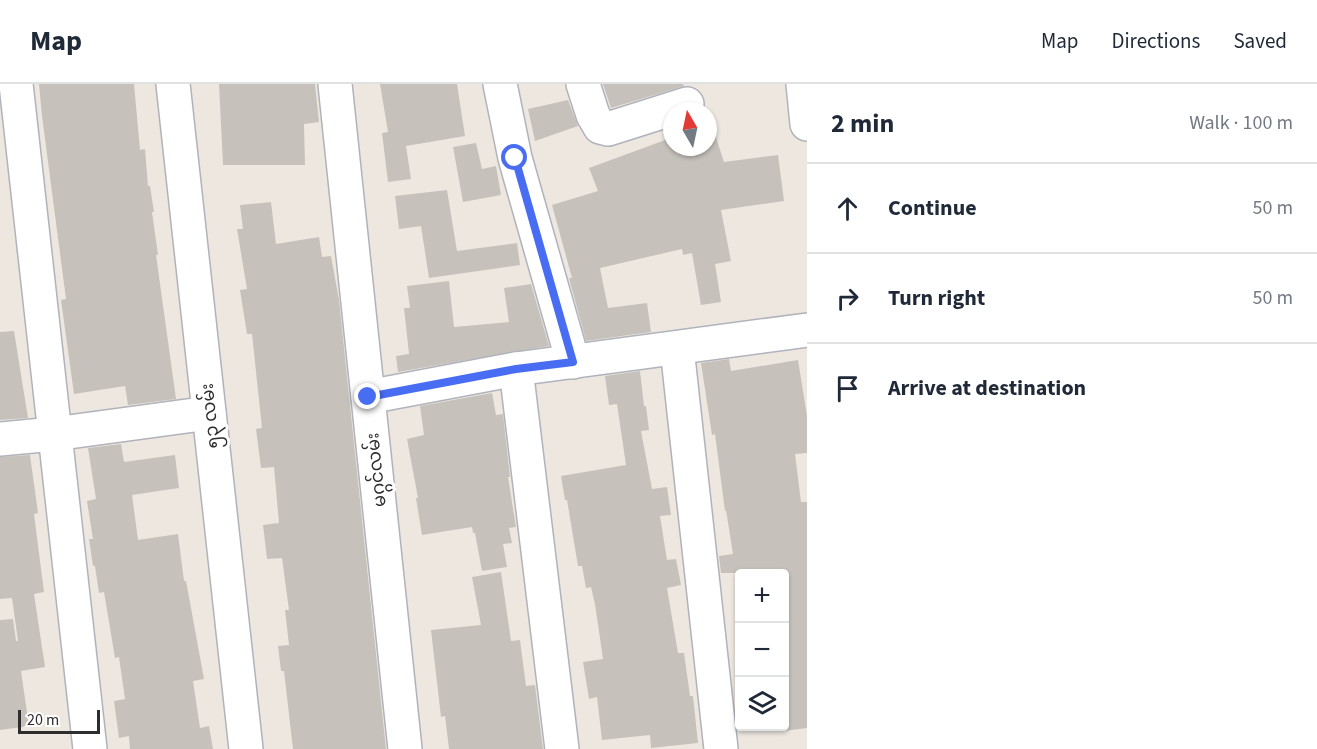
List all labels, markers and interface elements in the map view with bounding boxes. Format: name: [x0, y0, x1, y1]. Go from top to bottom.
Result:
text: Map: [30, 21, 82, 61]
text: Map: [1041, 26, 1079, 56]
text: Directions: [1112, 26, 1200, 56]
text: Saved: [1233, 26, 1287, 56]
north arrow: [663, 102, 717, 156]
text: 2 min: [831, 105, 894, 142]
text: Walk · 100 m: [1189, 109, 1293, 137]
route start: [501, 144, 527, 170]
icon: ahead: [831, 192, 864, 225]
text: Continue: [888, 192, 977, 224]
text: 50 m: [1253, 194, 1293, 222]
icon: right: [831, 282, 864, 315]
text: Turn right: [888, 282, 985, 314]
text: 50 m: [1253, 284, 1293, 312]
icon: arrive: [831, 372, 864, 405]
text: Arrive at destination: [888, 372, 1086, 404]
street label: ၅၃ လမ်း: [194, 382, 228, 450]
route end: [354, 383, 380, 409]
street label: မဂ္ဂင်လမ်း: [359, 431, 395, 508]
map controls: [735, 569, 789, 731]
button: +: [735, 569, 789, 623]
button: −: [735, 623, 789, 677]
button: layers: [735, 677, 789, 731]
scale bar: [18, 707, 100, 734]
text: 20 m: [27, 709, 59, 731]

